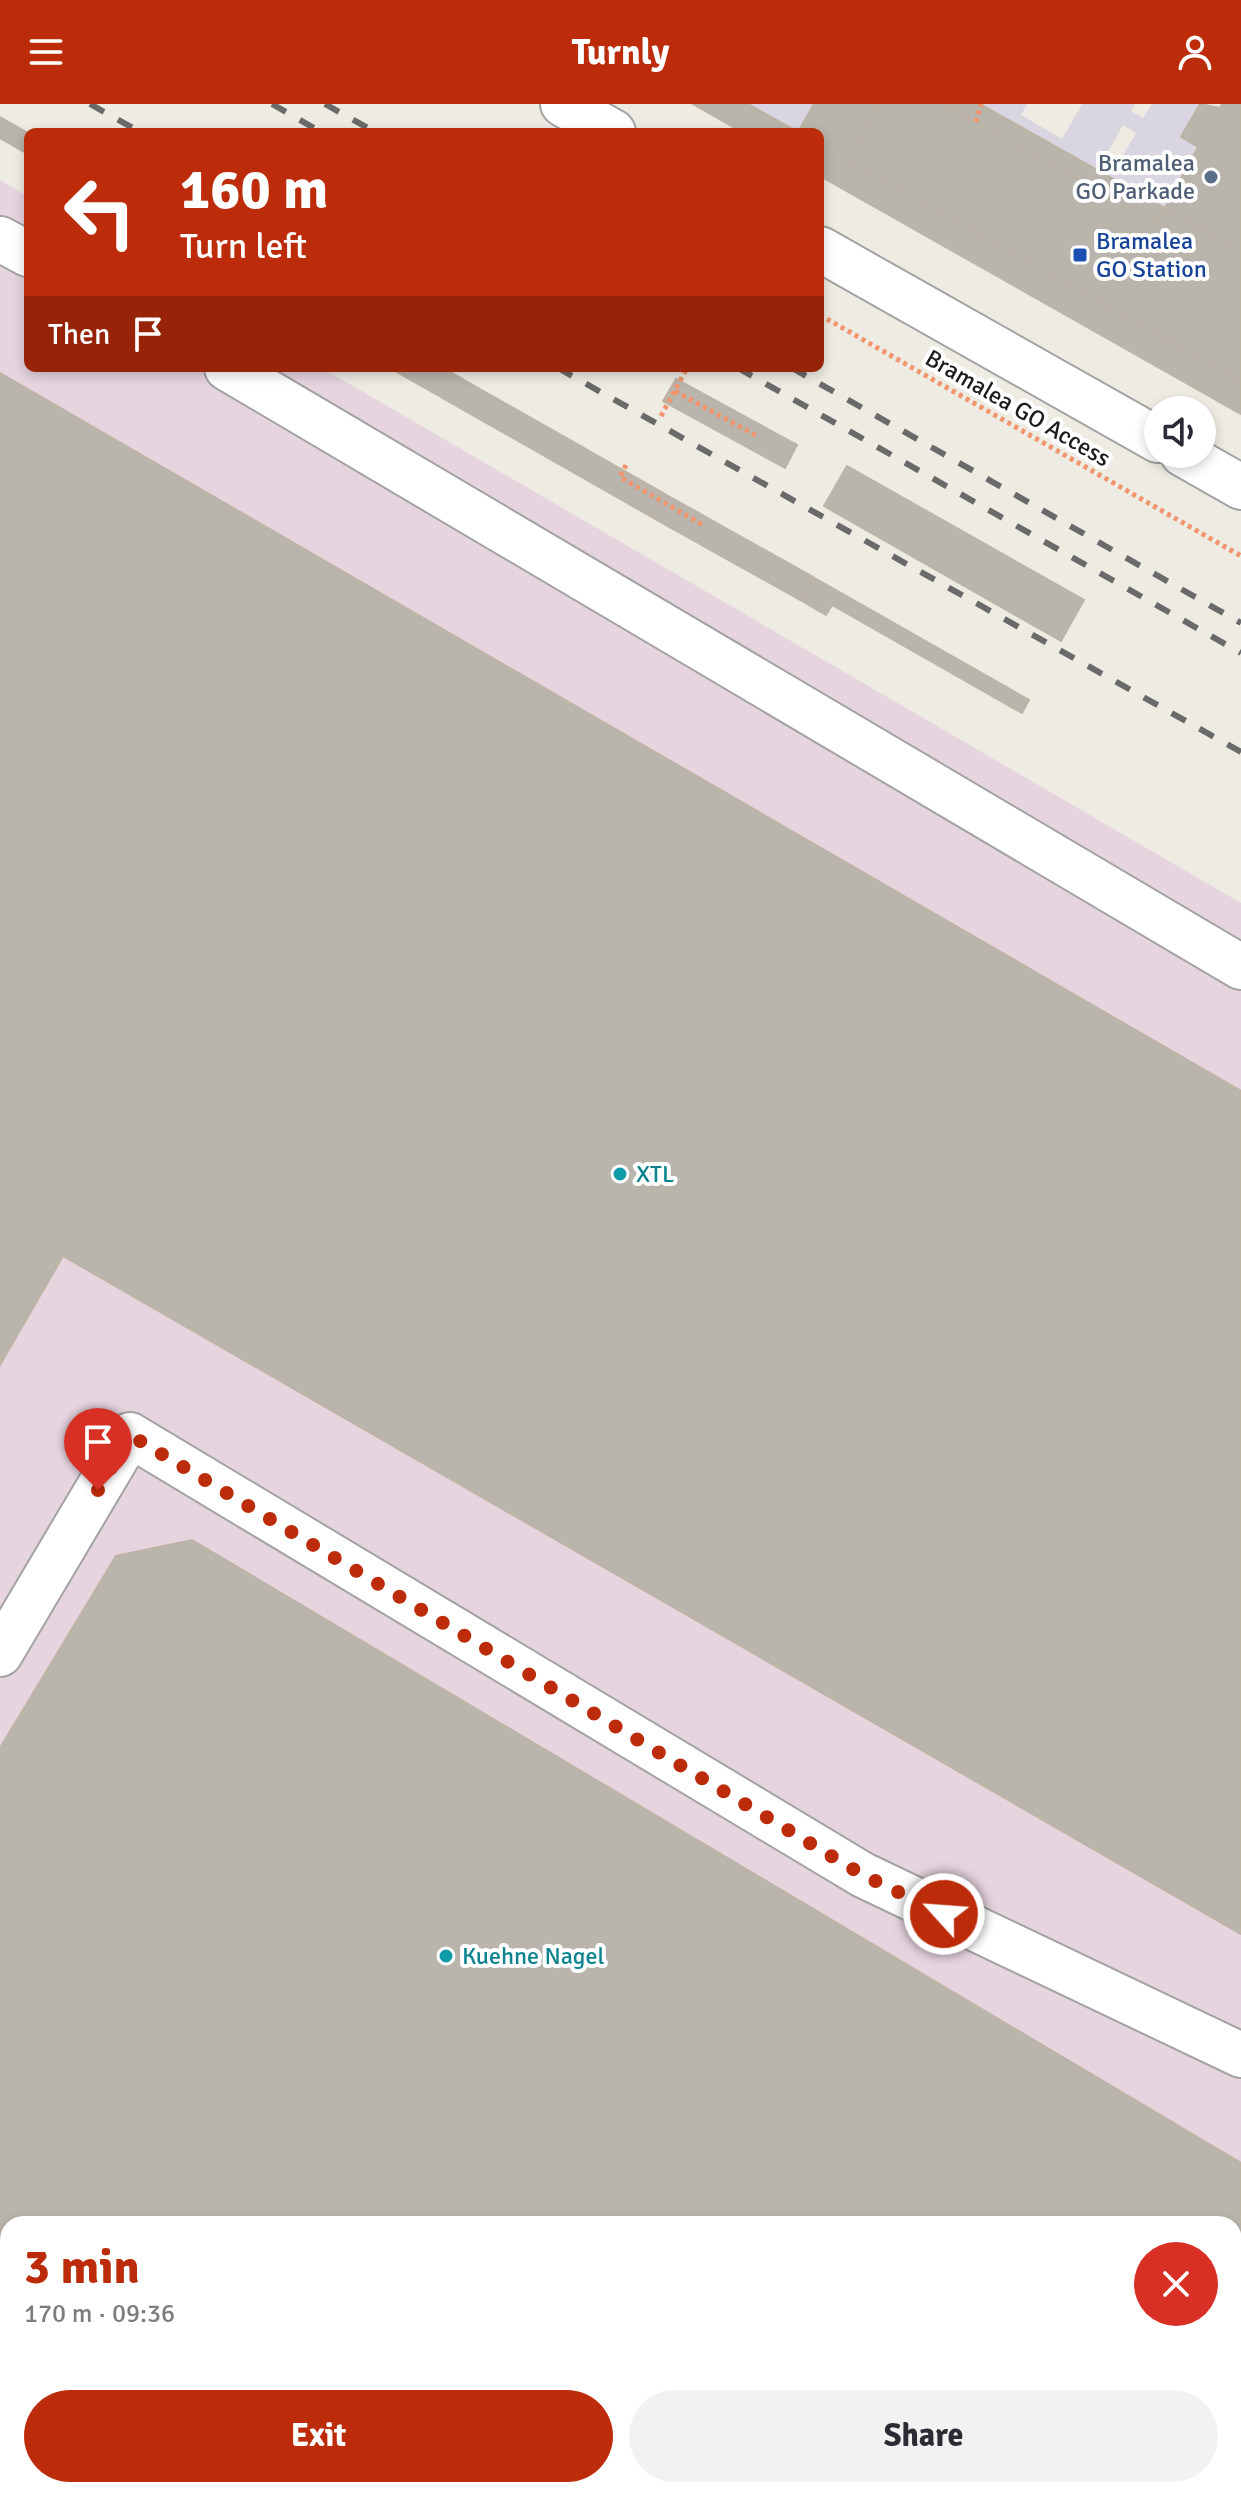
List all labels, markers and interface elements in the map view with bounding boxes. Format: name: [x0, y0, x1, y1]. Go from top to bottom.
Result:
icon: menu: [24, 30, 68, 74]
text: Turnly: [572, 30, 669, 75]
icon: person: [1173, 30, 1217, 74]
place label: Bramalea GO Parkade: [1076, 148, 1195, 206]
text: 160 m: [180, 155, 328, 224]
icon: left: [48, 160, 152, 264]
marker: Bramalea GO Parkade: [1202, 168, 1220, 186]
text: Turn left: [180, 224, 307, 269]
place label: Bramalea GO Station: [1096, 226, 1207, 284]
marker: Bramalea GO Station: [1071, 246, 1089, 264]
icon: arrive: [126, 312, 170, 356]
text: Then: [48, 316, 110, 353]
street label: Bramalea GO Access: [920, 343, 1116, 473]
map controls: [1144, 396, 1216, 468]
button: sound: [1144, 396, 1216, 468]
place label: XTL: [636, 1159, 674, 1189]
marker: XTL: [611, 1165, 629, 1183]
pin: [64, 1408, 132, 1490]
icon: arrive: [76, 1420, 120, 1464]
position arrow: [902, 1872, 986, 1956]
place label: Kuehne Nagel: [462, 1941, 605, 1971]
marker: Kuehne Nagel: [437, 1947, 455, 1965]
text: 3 min: [24, 2238, 140, 2297]
button: close: [1134, 2242, 1218, 2326]
text: 170 m · 09:36: [24, 2298, 175, 2330]
button: Exit: [24, 2390, 613, 2482]
button: Share: [629, 2390, 1218, 2482]

